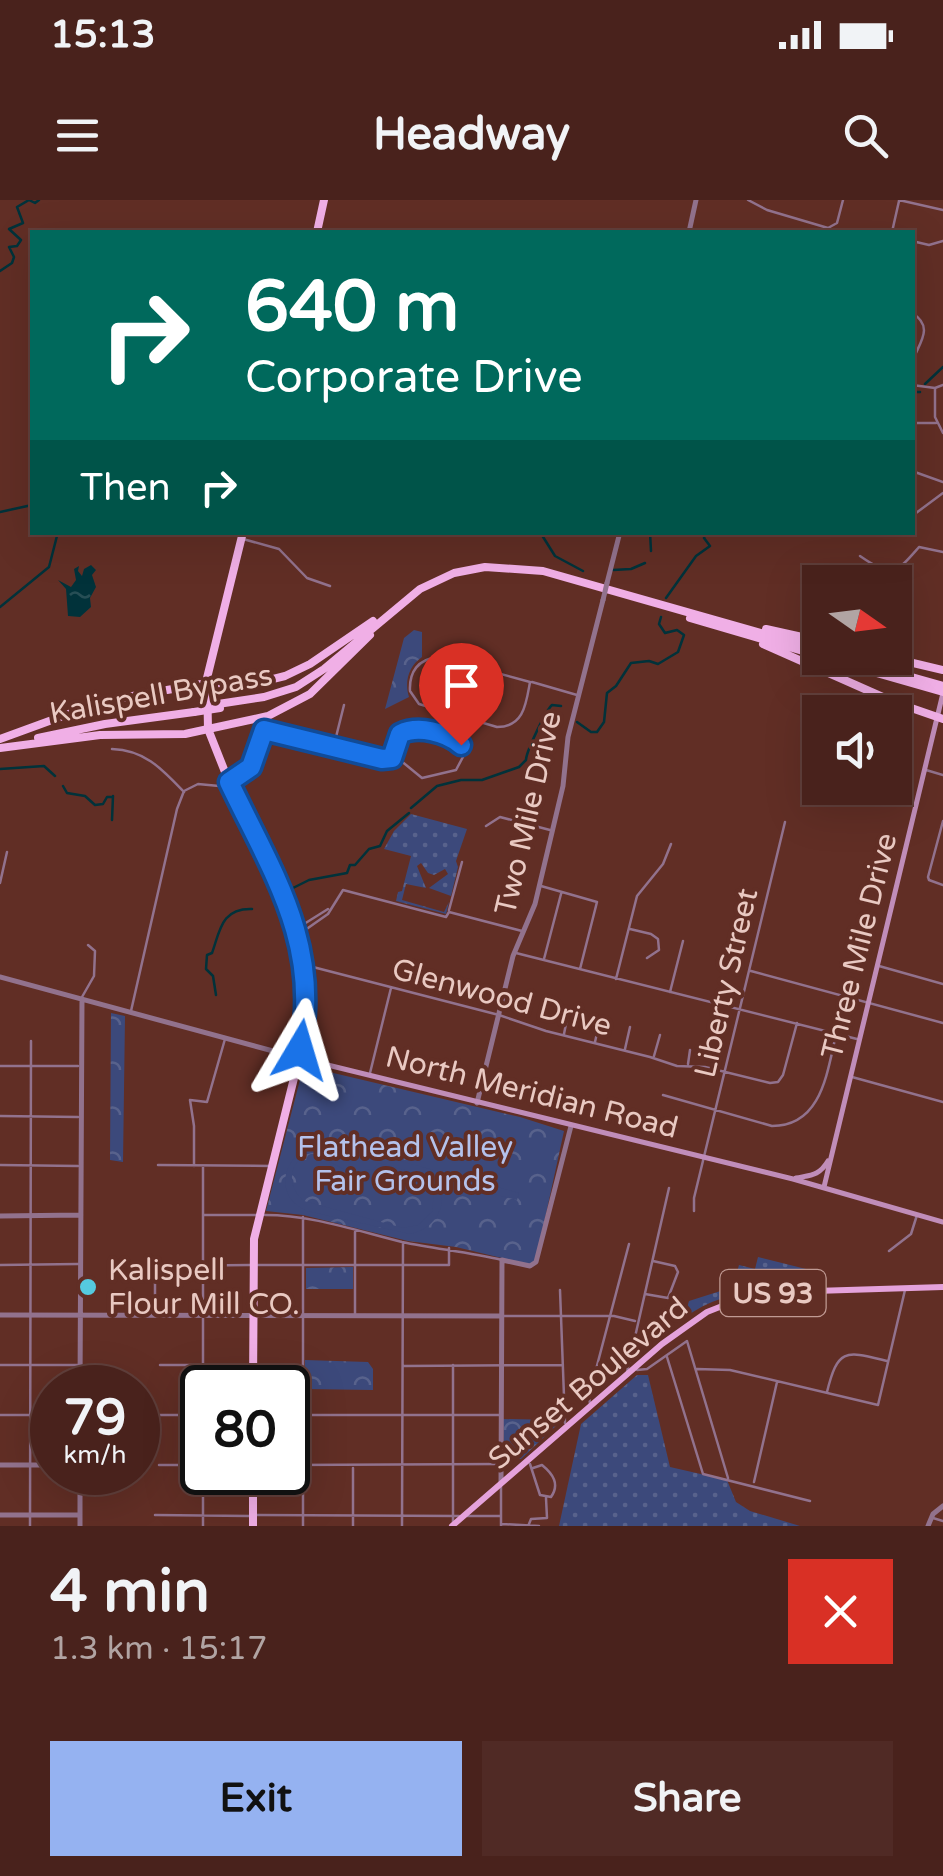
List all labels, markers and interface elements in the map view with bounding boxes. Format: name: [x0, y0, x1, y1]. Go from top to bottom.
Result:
text: 15:13: [50, 12, 155, 58]
icon: menu: [50, 108, 105, 163]
text: Headway: [373, 108, 570, 162]
icon: search: [838, 108, 893, 163]
text: 640 m: [245, 266, 459, 350]
icon: right: [80, 270, 210, 400]
text: Corporate Drive: [245, 351, 583, 405]
icon: right: [191, 460, 246, 515]
text: Then: [80, 465, 171, 511]
north arrow: [802, 565, 912, 675]
map controls: [802, 565, 912, 805]
pin: [419, 643, 504, 746]
street label: Kalispell Bypass: [47, 657, 276, 732]
icon: arrive: [434, 658, 489, 713]
button: sound: [802, 695, 912, 805]
street label: Two Mile Drive: [487, 708, 570, 919]
street label: Three Mile Drive: [814, 829, 905, 1063]
street label: Liberty Street: [687, 885, 766, 1081]
street label: Glenwood Drive: [388, 950, 616, 1045]
position arrow: [248, 998, 352, 1102]
street label: North Meridian Road: [382, 1038, 682, 1147]
park label: Flathead Valley Fair Grounds: [297, 1129, 513, 1200]
place label: Kalispell Flour Mill CO.: [108, 1252, 300, 1323]
road number: US 93: [720, 1270, 826, 1316]
marker: Kalispell Flour Mill CO.: [77, 1276, 99, 1298]
street label: Sunset Boulevard: [481, 1289, 696, 1478]
speed limit sign: 80: [180, 1365, 310, 1495]
text: 79: [64, 1388, 126, 1448]
text: km/h: [64, 1440, 126, 1470]
text: 4 min: [50, 1556, 210, 1628]
button: close: [788, 1559, 893, 1664]
text: 1.3 km · 15:17: [50, 1630, 267, 1668]
button: Exit: [50, 1741, 462, 1856]
button: Share: [482, 1741, 893, 1856]

